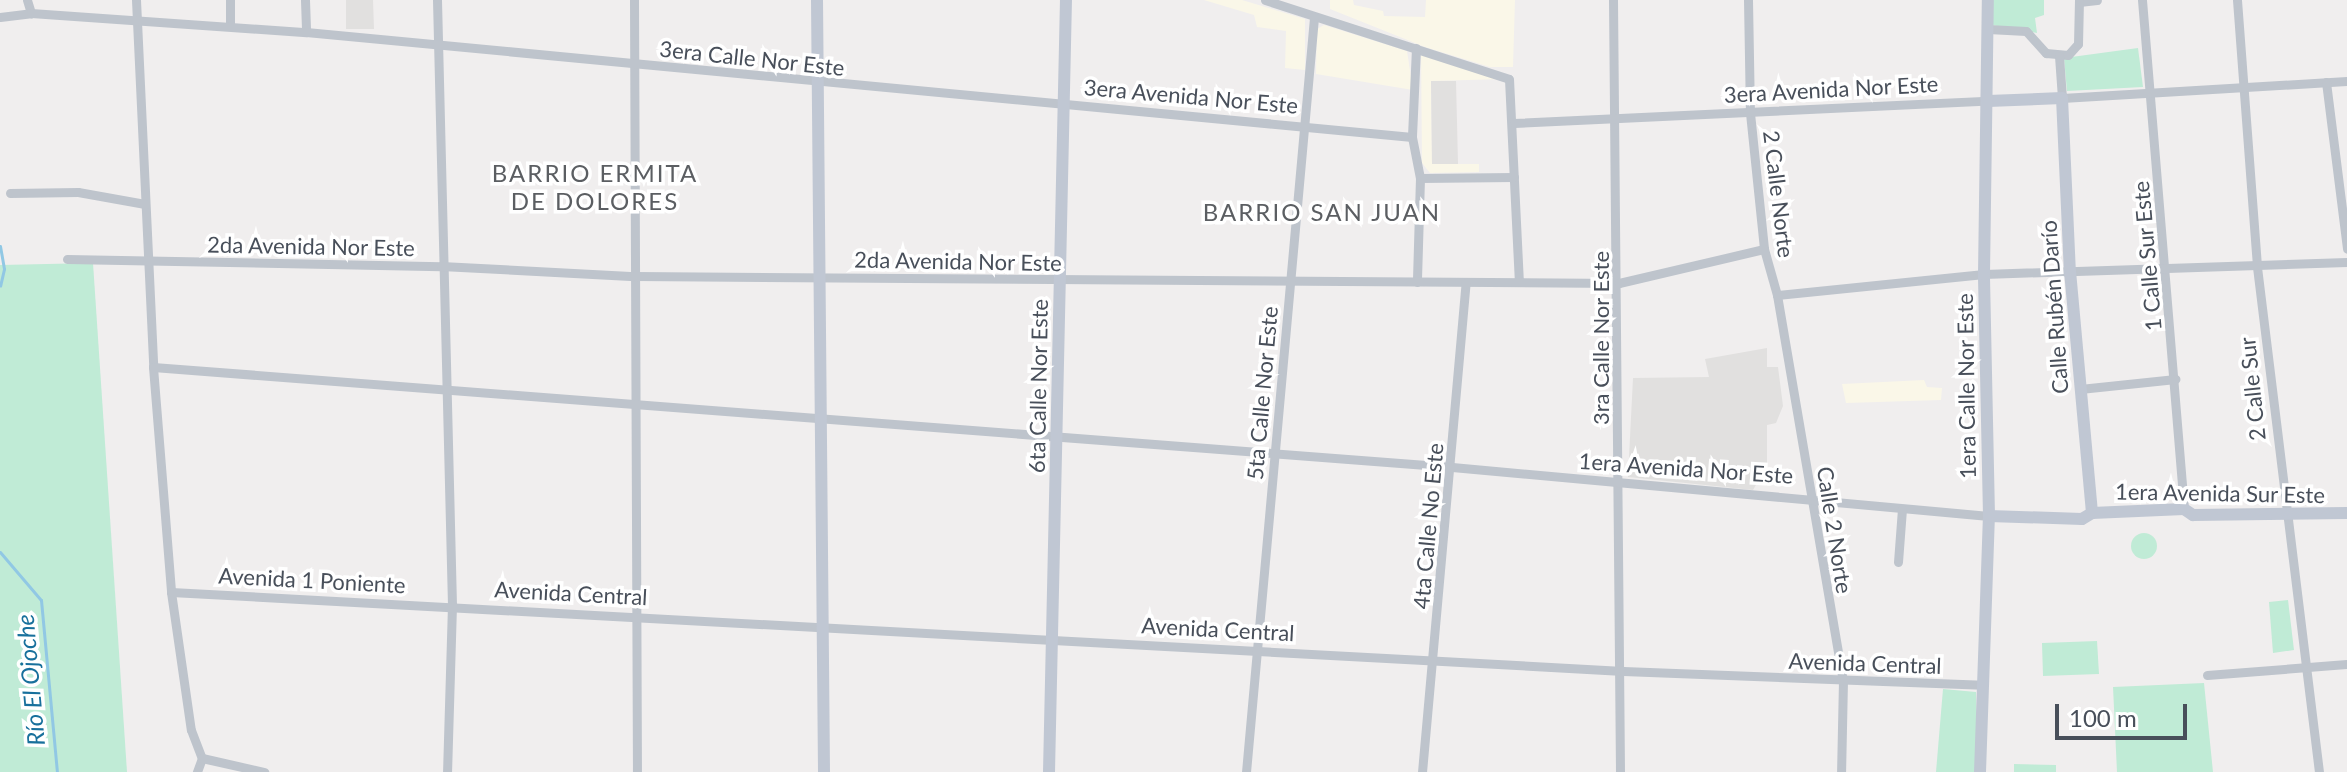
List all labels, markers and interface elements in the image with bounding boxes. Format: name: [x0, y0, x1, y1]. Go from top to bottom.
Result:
street label: 3era Calle Nor Este: [658, 35, 846, 81]
street label: 3era Avenida Nor Este: [1722, 70, 1940, 108]
street label: 3era Avenida Nor Este: [1082, 73, 1300, 119]
street label: 2 Calle Norte: [1758, 129, 1800, 259]
district label: BARRIO ERMITA DE DOLORES: [492, 159, 698, 215]
street label: 1 Calle Sur Este: [2127, 180, 2167, 332]
district label: BARRIO SAN JUAN: [1202, 198, 1442, 226]
street label: Calle Rubén Darío: [2035, 219, 2073, 395]
street label: 2da Avenida Nor Este: [206, 231, 416, 261]
street label: 2da Avenida Nor Este: [853, 246, 1063, 276]
street label: 3ra Calle Nor Este: [1588, 251, 1614, 425]
street label: 1era Calle Nor Este: [1951, 293, 1981, 479]
street label: 6ta Calle Nor Este: [1023, 299, 1053, 473]
street label: 5ta Calle Nor Este: [1241, 305, 1283, 481]
street label: 2 Calle Sur: [2233, 336, 2271, 442]
street label: 4ta Calle No Este: [1408, 442, 1448, 610]
street label: 1era Avenida Nor Este: [1577, 447, 1795, 489]
street label: Calle 2 Norte: [1812, 465, 1858, 595]
street label: 1era Avenida Sur Este: [2114, 478, 2326, 508]
street label: Avenida 1 Poniente: [218, 562, 406, 598]
street label: Avenida Central: [494, 576, 648, 610]
street label: Avenida Central: [1141, 612, 1295, 646]
water label: Río El Ojoche: [10, 613, 50, 747]
street label: Avenida Central: [1788, 647, 1942, 679]
scale bar: [2059, 688, 2191, 738]
text: 100 m: [2069, 703, 2137, 732]

